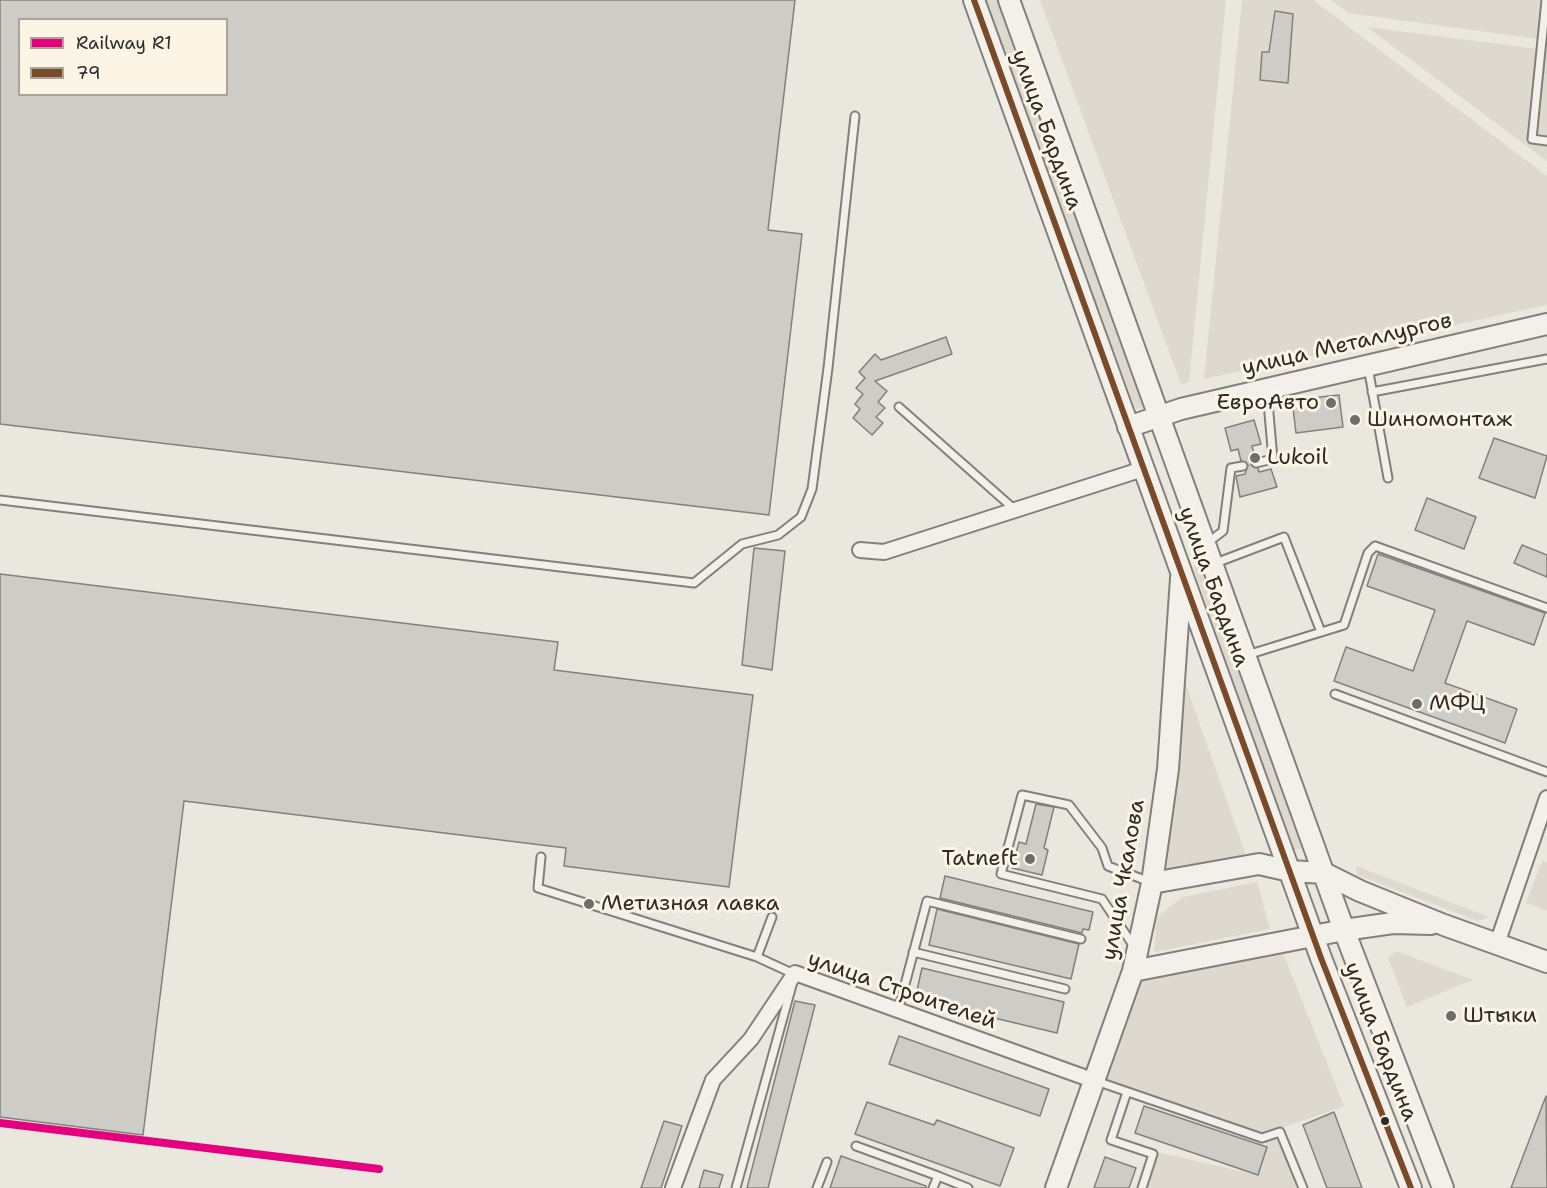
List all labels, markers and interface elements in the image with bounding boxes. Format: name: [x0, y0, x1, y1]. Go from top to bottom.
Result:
legend: [18, 18, 228, 96]
text: Railway R1: [76, 31, 172, 55]
street label: улица Бардина: [1005, 46, 1087, 214]
text: 79: [76, 61, 101, 85]
street label: улица Металлургов: [1240, 308, 1454, 382]
place label: ЕвроАвто: [1216, 390, 1319, 416]
marker: ЕвроАвто: [1324, 396, 1338, 410]
place label: Шиномонтаж: [1367, 407, 1512, 433]
marker: Шиномонтаж: [1348, 413, 1362, 427]
place label: Lukoil: [1267, 445, 1328, 471]
marker: Lukoil: [1248, 451, 1262, 465]
street label: улица Бардина: [1172, 503, 1254, 671]
place label: МФЦ: [1429, 691, 1485, 717]
marker: МФЦ: [1410, 697, 1424, 711]
street label: улица Чкалова: [1097, 797, 1151, 963]
place label: Tatneft: [941, 846, 1018, 872]
marker: Tatneft: [1023, 852, 1037, 866]
place label: Метизная лавка: [601, 891, 780, 917]
marker: Метизная лавка: [582, 897, 596, 911]
street label: улица Строителей: [804, 946, 1000, 1036]
street label: улица Бардина: [1338, 959, 1422, 1125]
place label: Штыки: [1463, 1003, 1537, 1029]
marker: Штыки: [1444, 1009, 1458, 1023]
unlabelled marker: [1379, 1115, 1391, 1127]

